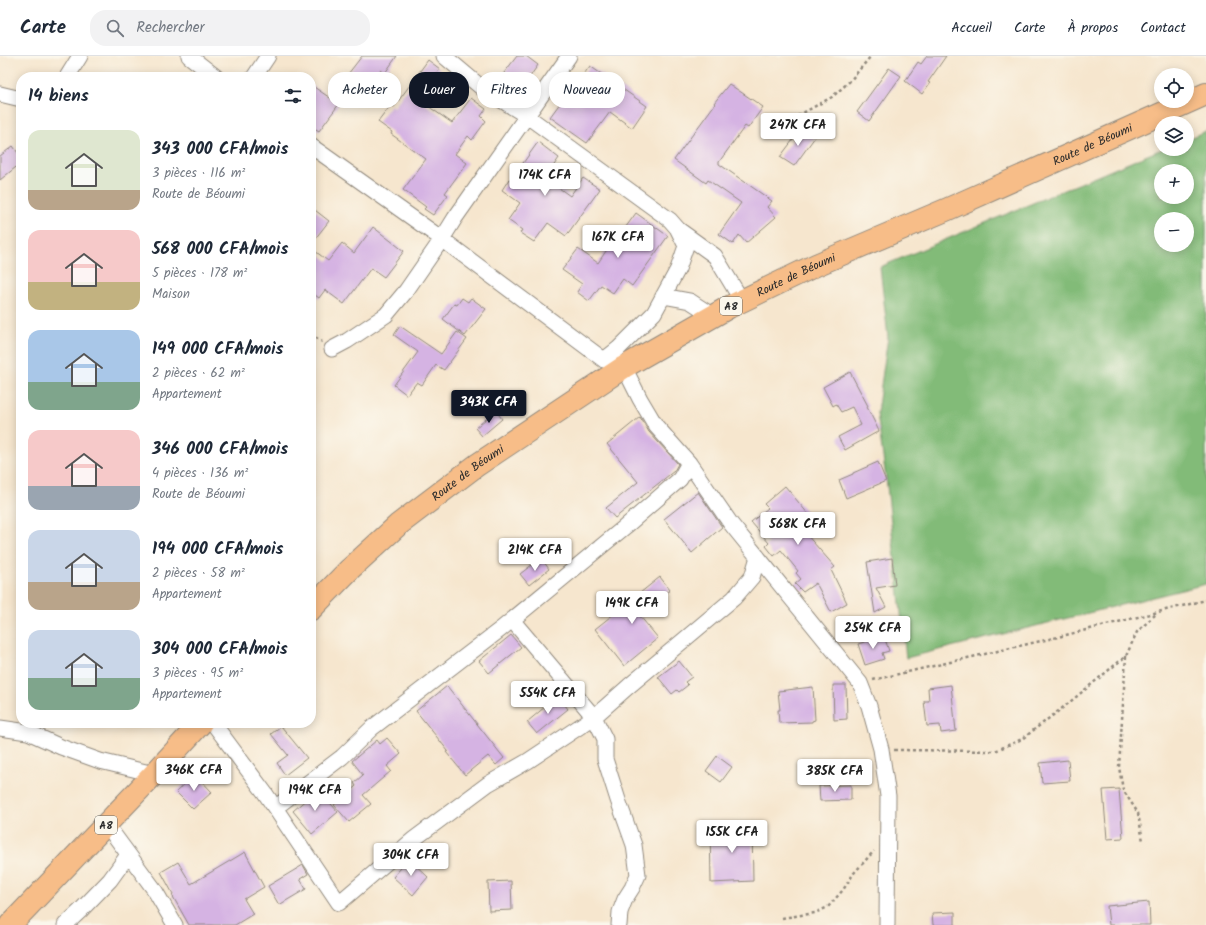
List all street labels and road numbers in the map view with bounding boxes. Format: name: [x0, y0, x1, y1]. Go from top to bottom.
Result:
street label: Route de Béoumi: [1050, 118, 1137, 171]
street label: Route de Béoumi: [753, 248, 840, 302]
road number: A8: [720, 297, 742, 315]
street label: Route de Béoumi: [428, 440, 509, 506]
road number: A8: [95, 816, 117, 834]

